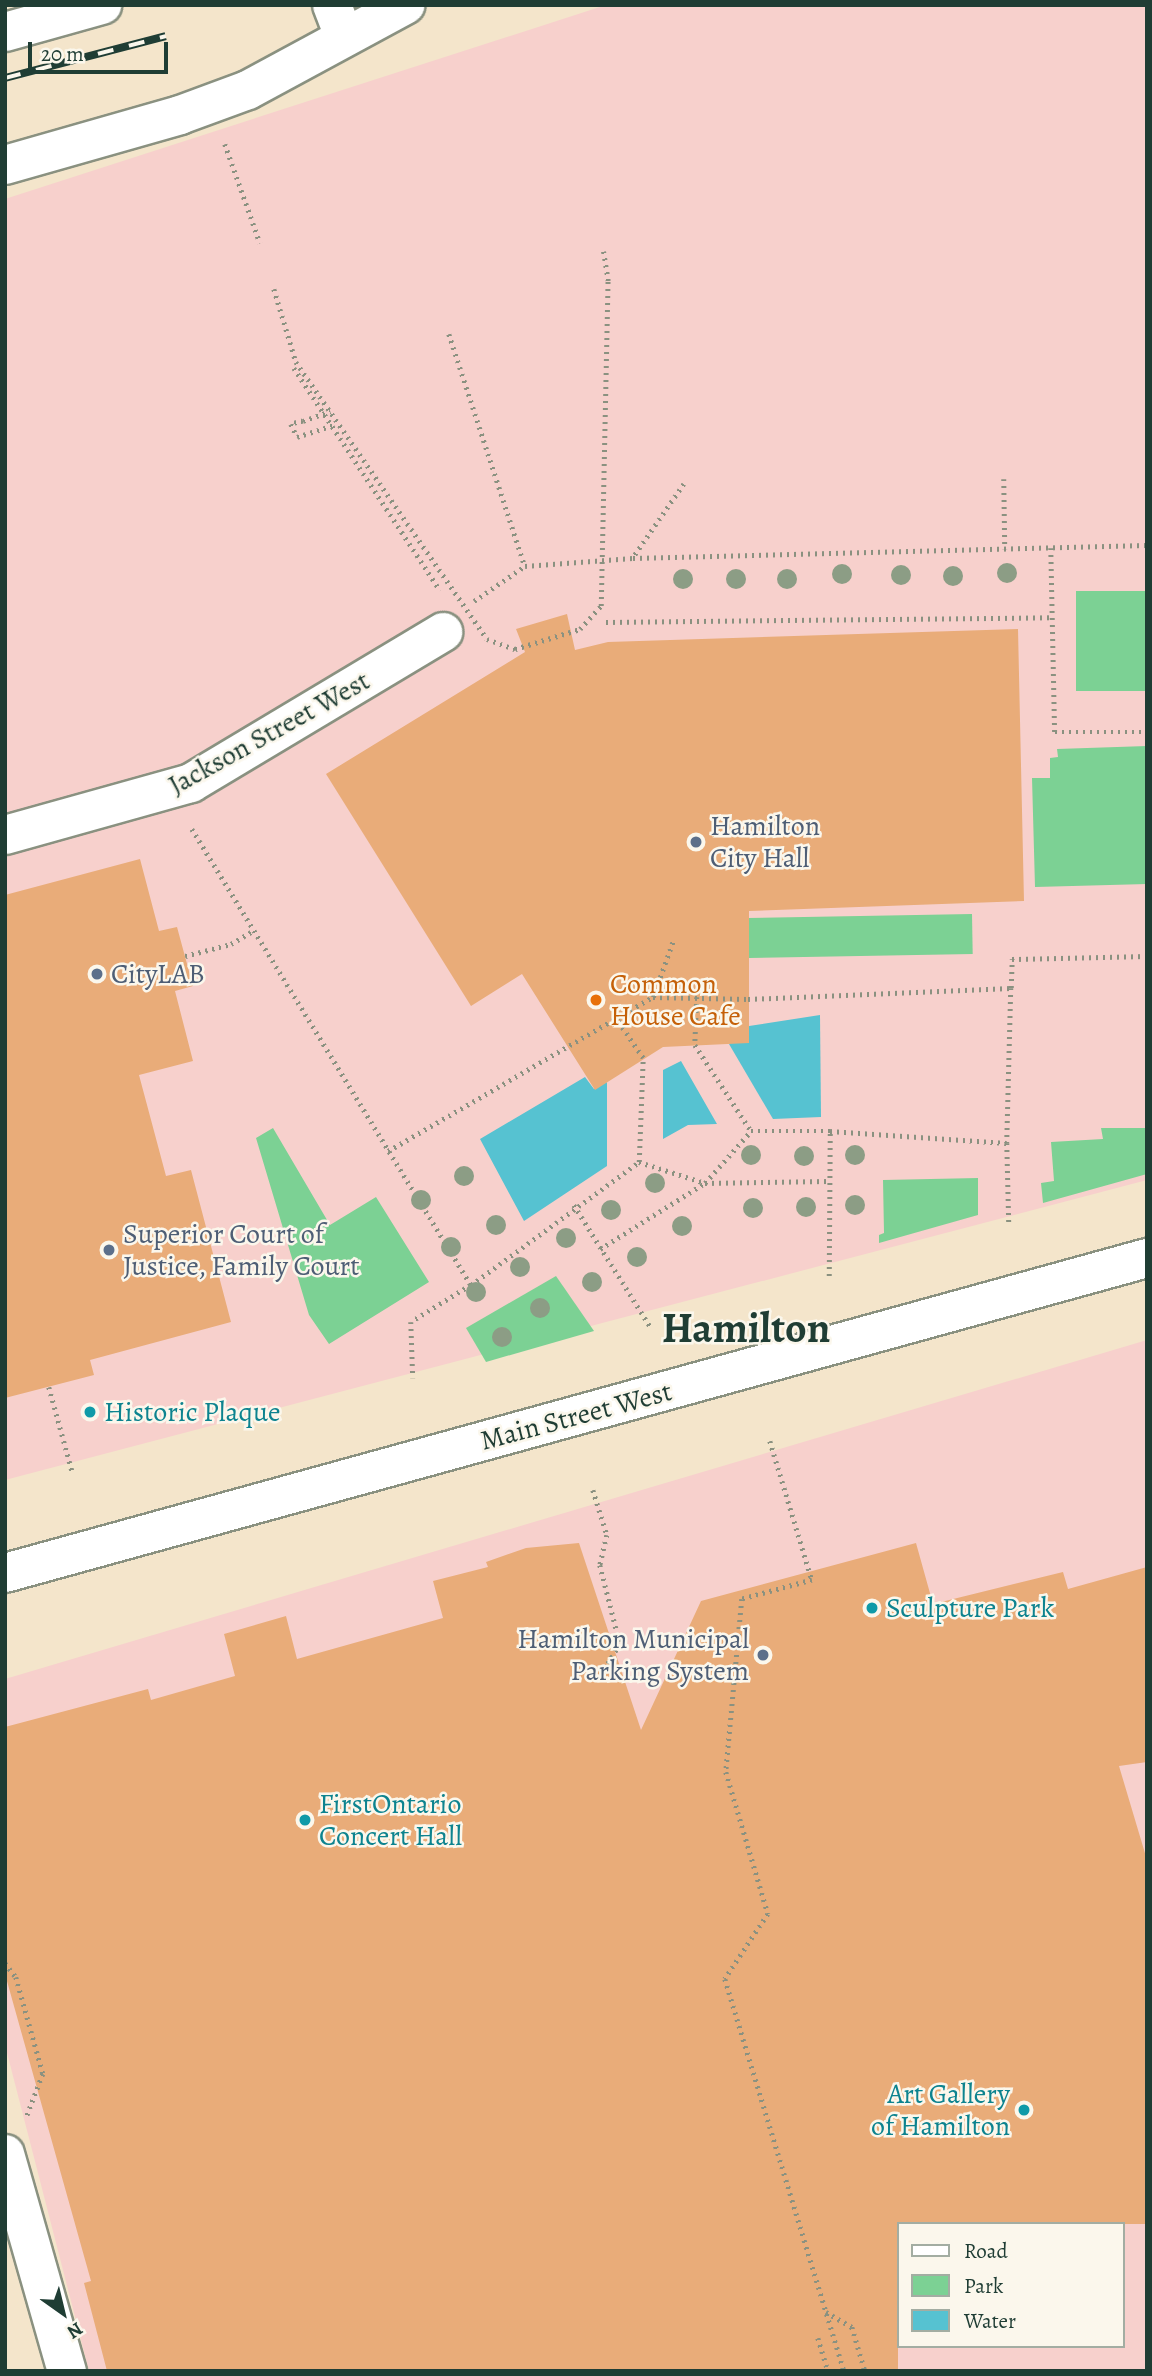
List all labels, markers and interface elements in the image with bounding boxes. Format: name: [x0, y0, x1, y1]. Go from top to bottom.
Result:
scale bar: [32, 28, 172, 72]
text: 20 m: [41, 40, 84, 68]
street label: Jackson Street West: [163, 664, 375, 802]
place label: Hamilton City Hall: [710, 809, 820, 875]
marker: Hamilton City Hall: [688, 834, 704, 850]
place label: CityLAB: [111, 957, 205, 991]
marker: CityLAB: [89, 966, 105, 982]
place label: Common House Cafe: [610, 967, 741, 1033]
marker: Common House Cafe: [588, 992, 604, 1008]
place label: Superior Court of Justice, Family Court: [123, 1217, 360, 1283]
marker: Superior Court of Justice, Family Court: [101, 1242, 117, 1258]
district label: Hamilton: [662, 1303, 830, 1353]
street label: Main Street West: [477, 1374, 675, 1458]
place label: Historic Plaque: [104, 1395, 281, 1429]
marker: Historic Plaque: [82, 1404, 98, 1420]
place label: Sculpture Park: [886, 1591, 1054, 1625]
marker: Sculpture Park: [864, 1600, 880, 1616]
place label: Hamilton Municipal Parking System: [517, 1622, 749, 1688]
marker: Hamilton Municipal Parking System: [755, 1647, 771, 1663]
place label: FirstOntario Concert Hall: [319, 1787, 462, 1853]
marker: FirstOntario Concert Hall: [297, 1812, 313, 1828]
place label: Art Gallery of Hamilton: [871, 2077, 1010, 2143]
marker: Art Gallery of Hamilton: [1016, 2102, 1032, 2118]
legend: [897, 2222, 1124, 2348]
text: Road: [964, 2237, 1008, 2265]
text: Park: [964, 2272, 1003, 2300]
north arrow: [28, 2278, 98, 2348]
text: Water: [964, 2307, 1016, 2335]
text: N: [62, 2316, 88, 2345]

